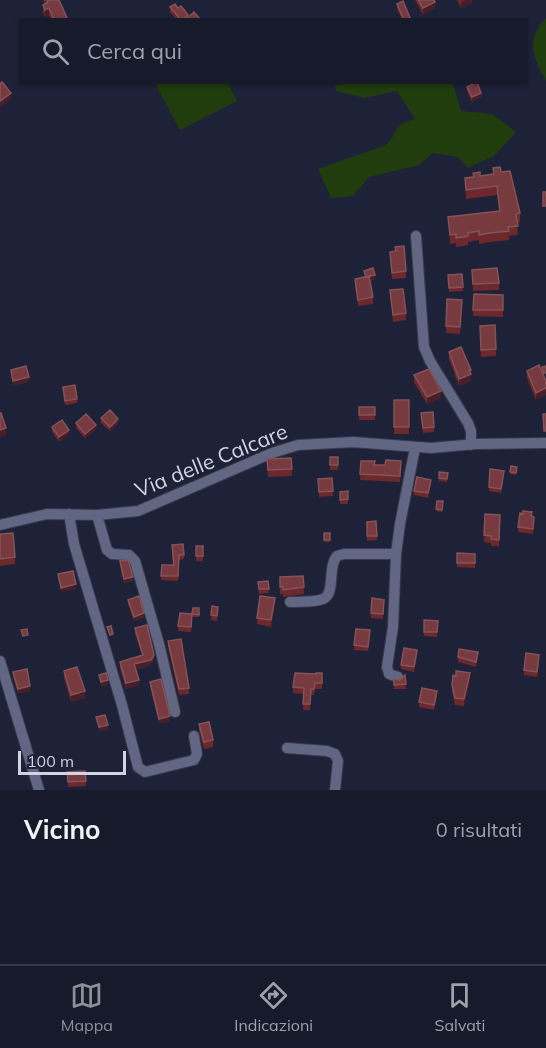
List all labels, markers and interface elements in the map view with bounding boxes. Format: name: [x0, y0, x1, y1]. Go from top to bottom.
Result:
search box: [18, 18, 528, 84]
icon: search: [39, 35, 72, 68]
text: Cerca qui: [87, 37, 182, 65]
street label: Via delle Calcare: [131, 418, 291, 502]
scale bar: [18, 748, 126, 776]
text: 100 m: [27, 751, 74, 771]
text: Vicino: [24, 813, 101, 846]
text: 0 risultati: [436, 817, 522, 842]
tab: Mappa: [61, 979, 113, 1035]
tab: Indicazioni: [234, 979, 313, 1035]
tab: Salvati: [435, 979, 485, 1035]

